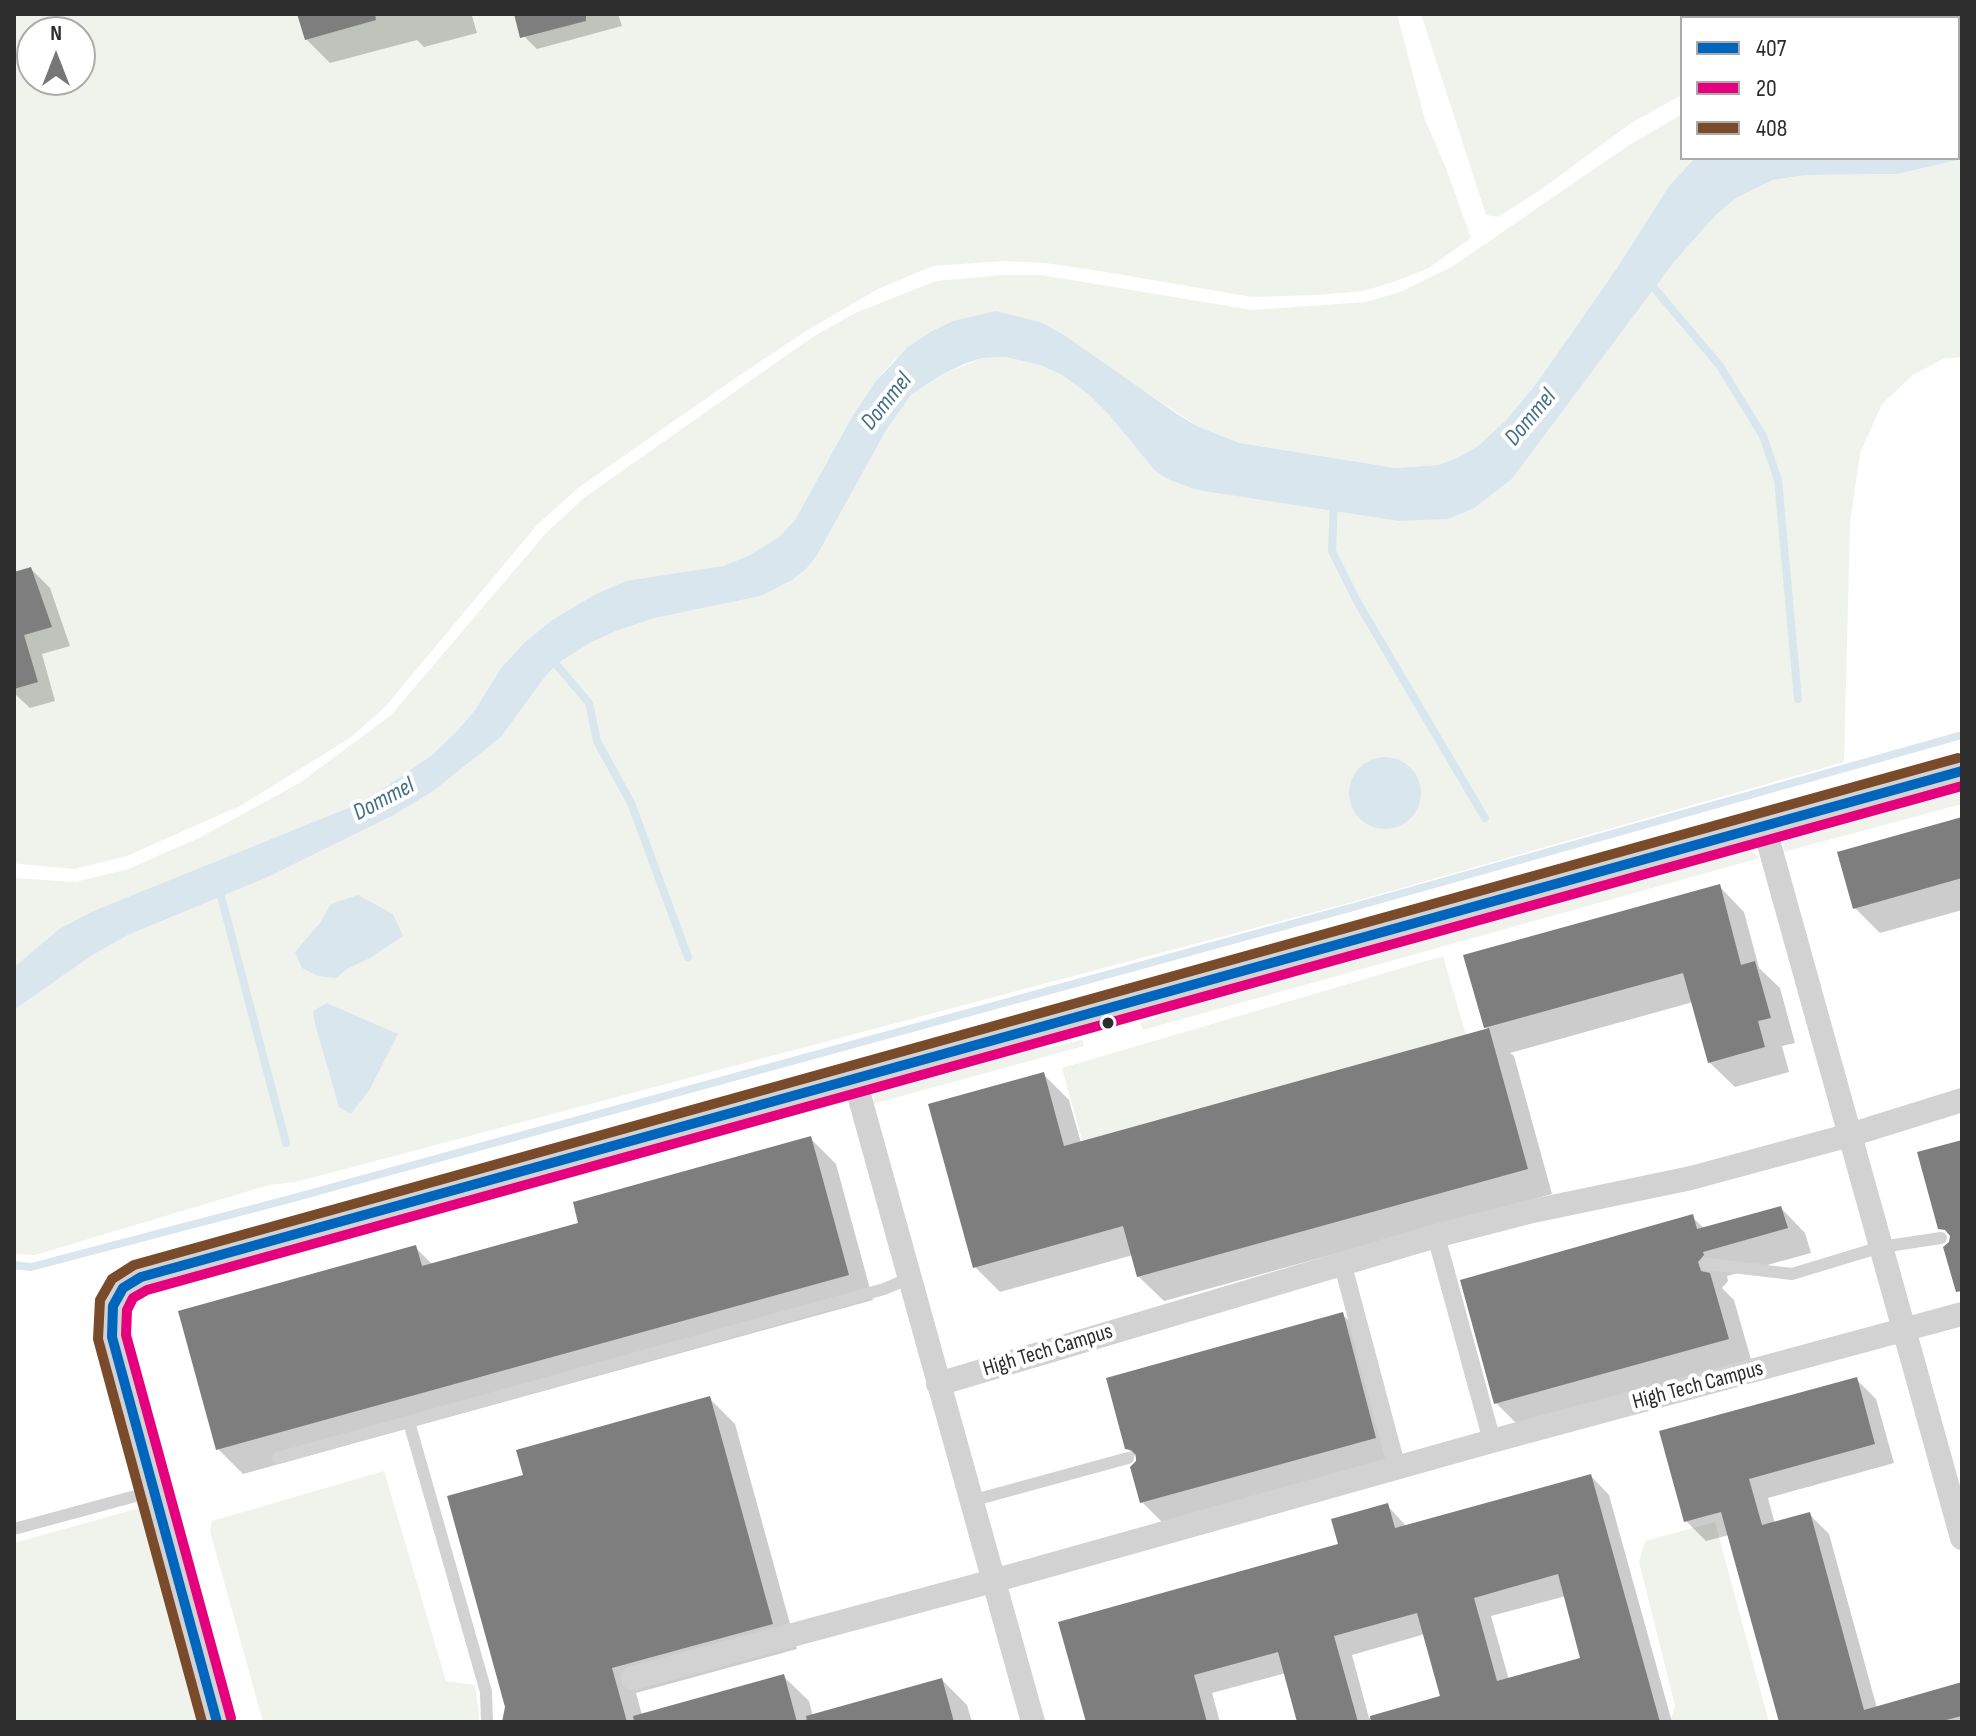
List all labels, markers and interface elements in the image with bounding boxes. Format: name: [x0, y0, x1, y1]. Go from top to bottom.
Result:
north arrow: [16, 16, 96, 96]
legend: [1680, 16, 1960, 160]
text: N: [50, 20, 62, 47]
text: 407: [1756, 34, 1786, 63]
text: 20: [1756, 74, 1777, 103]
text: 408: [1756, 114, 1787, 143]
water label: Dommel: [855, 368, 919, 436]
water label: Dommel: [1499, 384, 1563, 452]
water label: Dommel: [348, 772, 420, 828]
unlabelled marker: [1100, 1015, 1116, 1031]
street label: High Tech Campus: [980, 1319, 1116, 1383]
street label: High Tech Campus: [1630, 1356, 1766, 1416]

